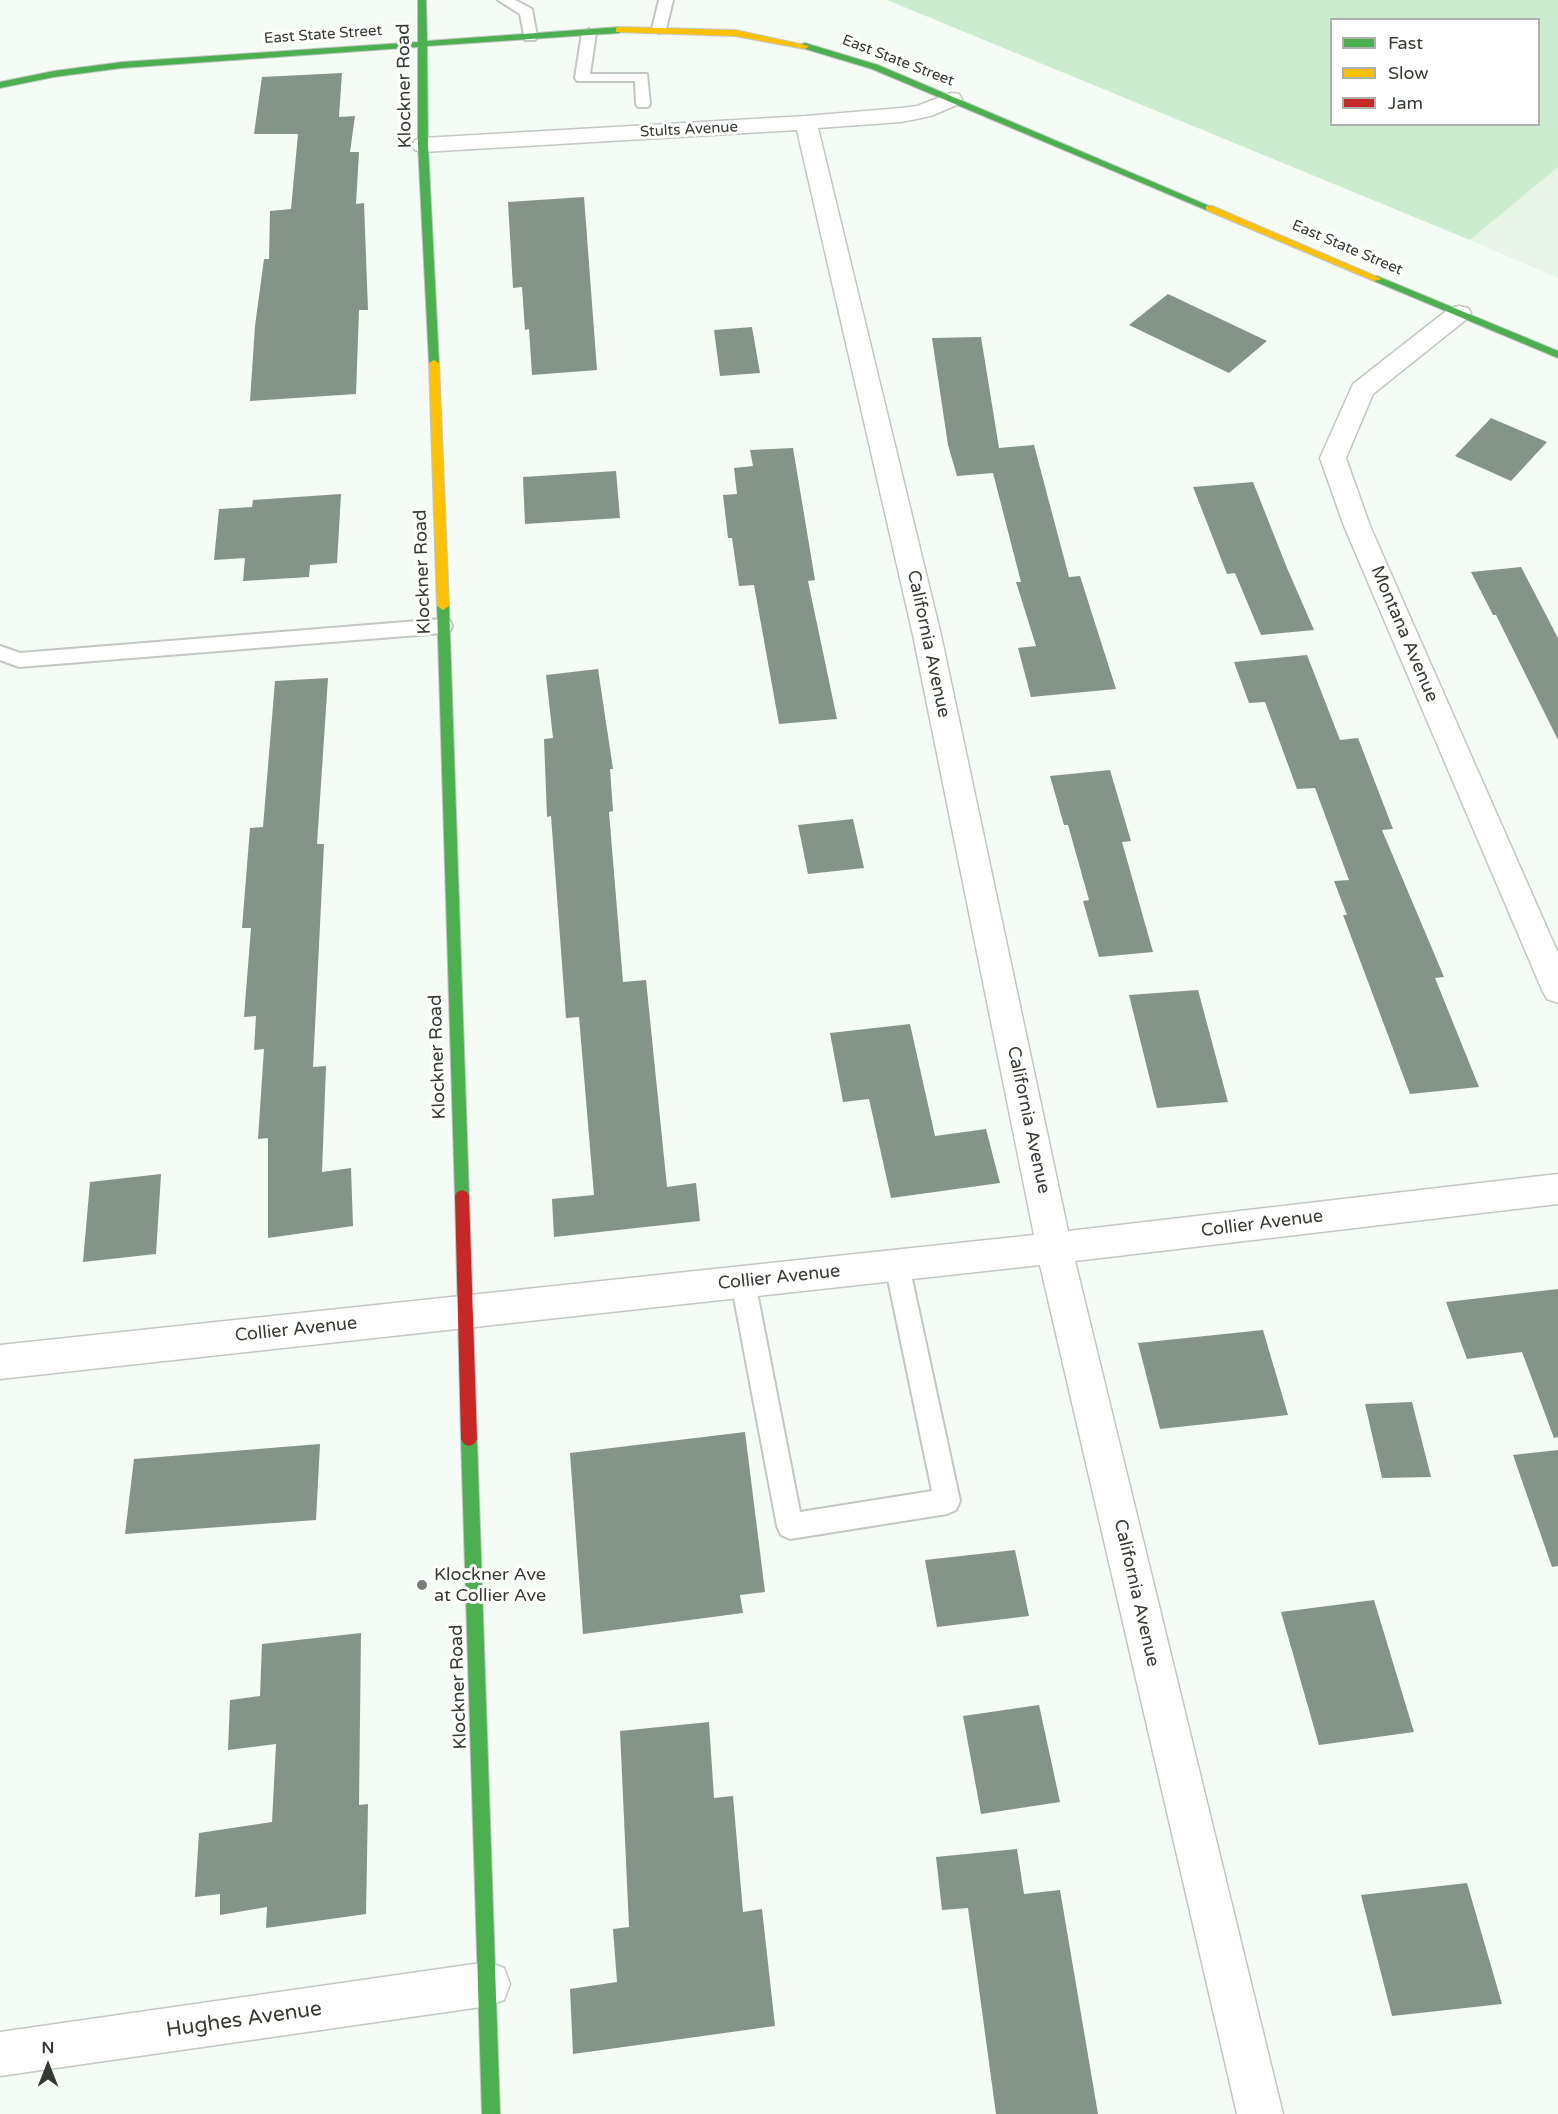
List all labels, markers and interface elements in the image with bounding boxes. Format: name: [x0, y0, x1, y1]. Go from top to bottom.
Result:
legend: [1330, 18, 1540, 126]
street label: East State Street: [263, 22, 383, 48]
street label: Klockner Road: [393, 23, 417, 149]
street label: East State Street: [839, 31, 957, 91]
text: Fast: [1388, 32, 1423, 54]
text: Slow: [1388, 62, 1429, 84]
text: Jam: [1388, 92, 1423, 114]
street label: Stults Avenue: [640, 118, 738, 142]
street label: East State Street: [1289, 217, 1405, 279]
street label: Klockner Road: [410, 509, 436, 635]
street label: Montana Avenue: [1366, 563, 1442, 705]
street label: California Avenue: [902, 568, 954, 720]
street label: Klockner Road: [425, 994, 451, 1120]
street label: California Avenue: [1002, 1044, 1054, 1196]
street label: Collier Avenue: [1200, 1206, 1324, 1242]
street label: Collier Avenue: [717, 1261, 841, 1295]
street label: Collier Avenue: [234, 1313, 358, 1347]
street label: California Avenue: [1109, 1517, 1163, 1669]
place label: Klockner Ave at Collier Ave: [434, 1564, 546, 1606]
marker: Klockner Ave at Collier Ave: [415, 1578, 429, 1592]
street label: Klockner Road: [446, 1624, 472, 1750]
street label: Hughes Avenue: [165, 1997, 323, 2043]
north arrow: [18, 2036, 78, 2096]
text: N: [42, 2038, 54, 2058]

